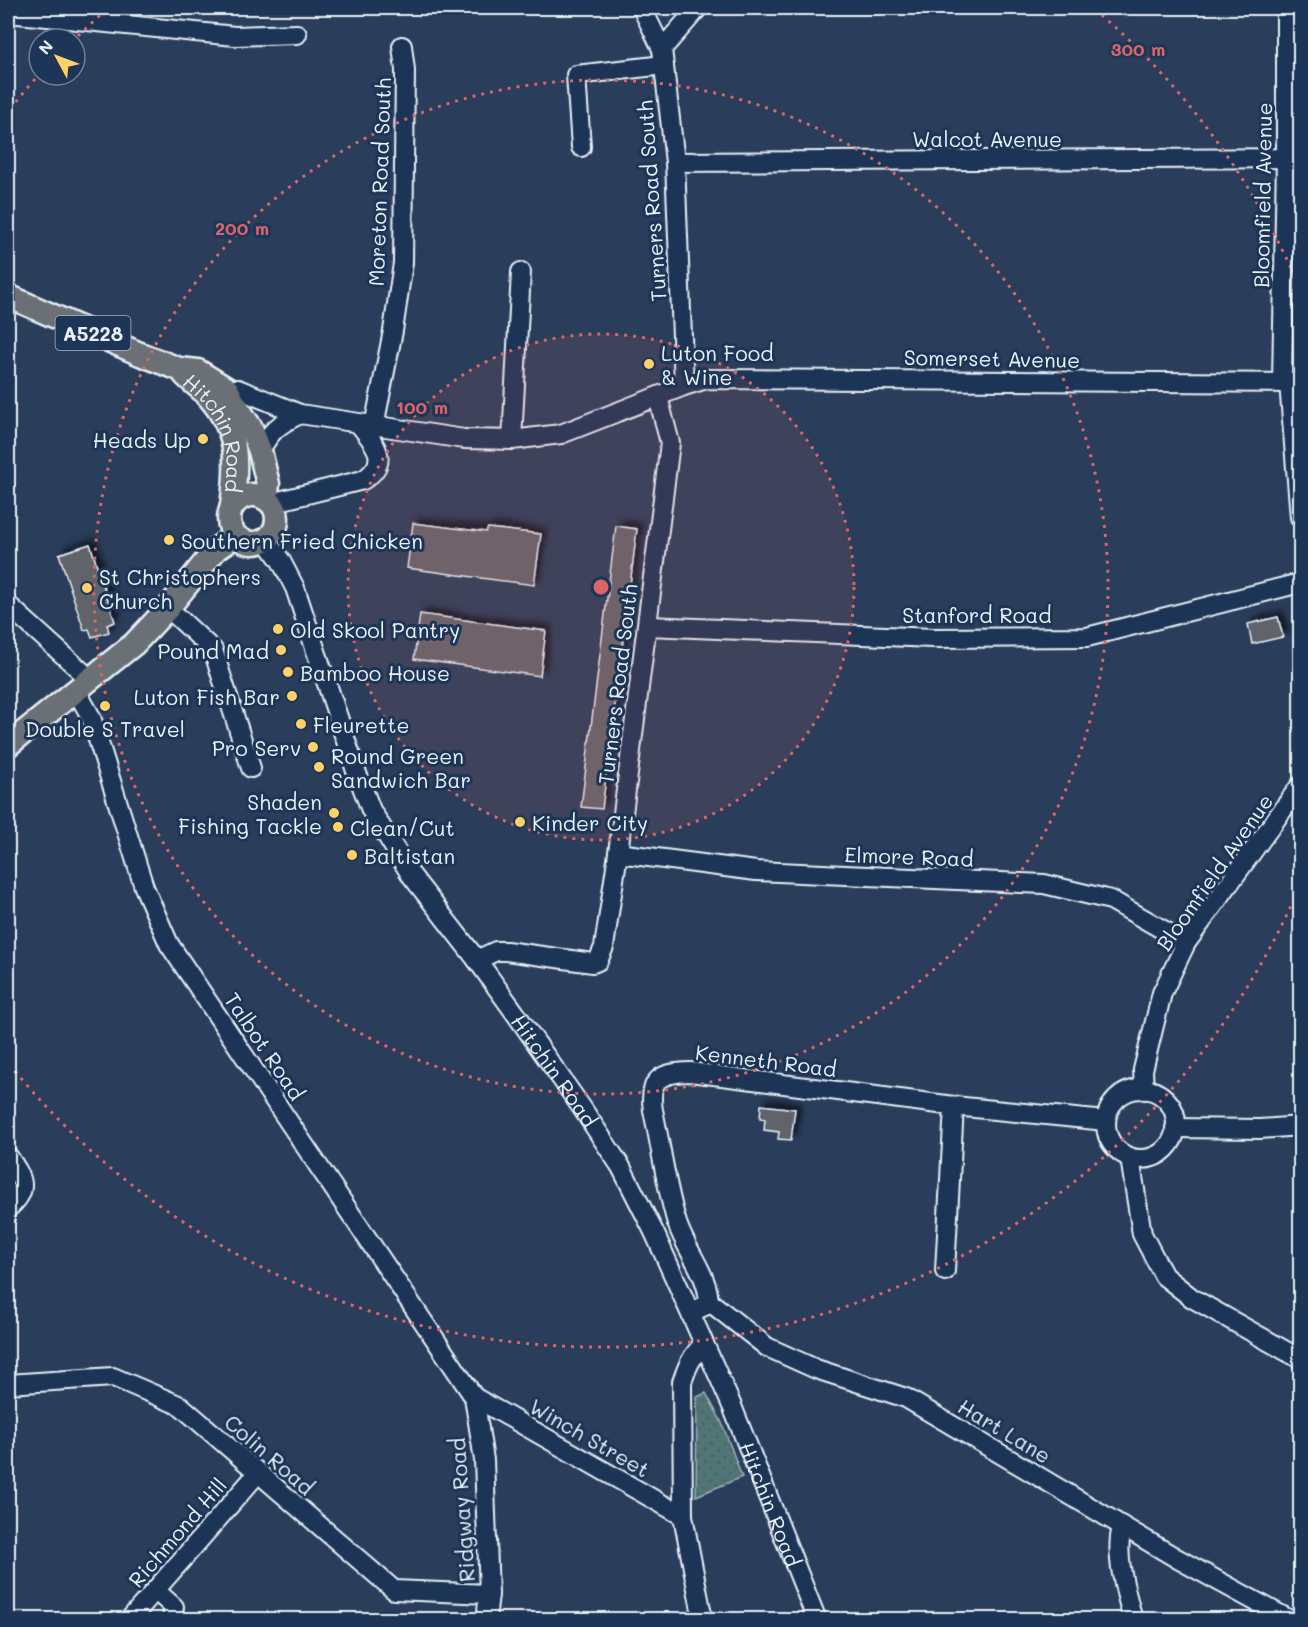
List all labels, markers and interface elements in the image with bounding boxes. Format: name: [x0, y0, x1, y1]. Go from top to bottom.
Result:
north arrow: [27, 27, 87, 87]
text: N: [33, 35, 57, 58]
text: 300 m: [1111, 37, 1165, 61]
street label: Moreton Road South: [362, 77, 396, 287]
street label: Turners Road South: [630, 99, 672, 303]
street label: Bloomfield Avenue: [1247, 102, 1277, 288]
street label: Walcot Avenue: [912, 125, 1062, 152]
text: 200 m: [215, 216, 269, 240]
road number: A5228: [56, 316, 130, 350]
place label: Luton Food & Wine: [661, 339, 774, 390]
street label: Somerset Avenue: [904, 343, 1080, 373]
marker: Luton Food & Wine: [642, 357, 656, 371]
street label: Hitchin Road: [178, 367, 249, 494]
text: 100 m: [396, 395, 448, 419]
place label: Heads Up: [93, 426, 191, 453]
marker: Heads Up: [196, 432, 210, 446]
place label: Southern Fried Chicken: [181, 527, 423, 554]
marker: Southern Fried Chicken: [162, 533, 176, 547]
place label: St Christophers Church: [99, 563, 261, 614]
centre of rings: [591, 577, 611, 597]
marker: St Christophers Church: [80, 581, 94, 595]
street label: Turners Road South: [591, 582, 643, 786]
street label: Stanford Road: [902, 601, 1052, 628]
place label: Old Skool Pantry: [290, 616, 460, 643]
marker: Old Skool Pantry: [271, 622, 285, 636]
place label: Pound Mad: [157, 637, 269, 664]
marker: Pound Mad: [274, 643, 288, 657]
place label: Bamboo House: [300, 659, 450, 686]
marker: Bamboo House: [281, 665, 295, 679]
place label: Luton Fish Bar: [134, 683, 280, 710]
marker: Luton Fish Bar: [285, 689, 299, 703]
marker: Double S Travel: [98, 699, 112, 713]
place label: Fleurette: [313, 711, 410, 738]
place label: Double S Travel: [25, 715, 185, 742]
marker: Fleurette: [294, 717, 308, 731]
place label: Pro Serv: [212, 734, 301, 761]
marker: Pro Serv: [306, 740, 320, 754]
place label: Round Green Sandwich Bar: [331, 742, 471, 793]
marker: Round Green Sandwich Bar: [312, 760, 326, 774]
place label: Shaden Fishing Tackle: [178, 788, 322, 839]
street label: Bloomfield Avenue: [1150, 788, 1278, 956]
marker: Shaden Fishing Tackle: [327, 806, 341, 820]
place label: Kinder City: [532, 809, 648, 836]
place label: Clean/Cut: [350, 814, 455, 841]
marker: Kinder City: [513, 815, 527, 829]
marker: Clean/Cut: [331, 820, 345, 834]
street label: Elmore Road: [844, 840, 974, 872]
place label: Baltistan: [364, 842, 455, 869]
marker: Baltistan: [345, 848, 359, 862]
street label: Talbot Road: [219, 987, 311, 1105]
street label: Hitchin Road: [506, 1008, 604, 1132]
street label: Kenneth Road: [694, 1038, 838, 1082]
street label: Winch Street: [525, 1392, 655, 1482]
street label: Hart Lane: [954, 1392, 1056, 1468]
street label: Colin Road: [220, 1408, 320, 1500]
street label: Ridgway Road: [442, 1437, 480, 1583]
street label: Hitchin Road: [734, 1438, 808, 1570]
street label: Richmond Hill: [122, 1471, 232, 1593]

